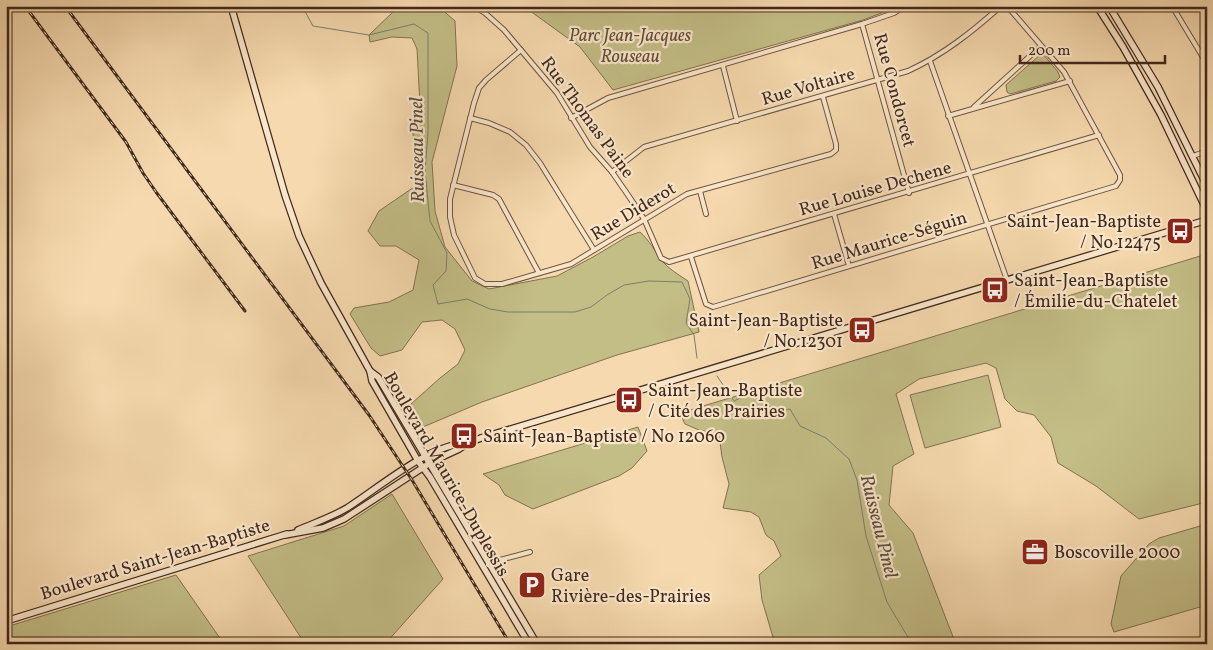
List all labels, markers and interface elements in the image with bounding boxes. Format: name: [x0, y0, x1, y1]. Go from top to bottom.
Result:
park label: Parc Jean-Jacques Rouseau: [569, 24, 692, 70]
street label: Rue Condorcet: [866, 31, 921, 150]
scale bar: [1020, 32, 1166, 64]
text: 200 m: [1028, 41, 1071, 62]
street label: Rue Thomas Paine: [534, 52, 639, 184]
street label: Rue Voltaire: [759, 62, 858, 113]
water label: Ruisseau Pinel: [404, 97, 432, 203]
street label: Rue Louise Dechene: [796, 156, 955, 223]
street label: Rue Diderot: [586, 177, 681, 248]
street label: Rue Maurice-Séguin: [809, 206, 971, 277]
place label: Saint-Jean-Baptiste / No 12475: [1007, 210, 1161, 256]
bus stop icon: Saint-Jean-Baptiste / No 12475: [1165, 216, 1195, 246]
place label: Saint-Jean-Baptiste / Émilie-du-Chatelet: [1014, 269, 1178, 315]
bus stop icon: Saint-Jean-Baptiste / Émilie-du-Chatelet: [980, 275, 1010, 305]
place label: Saint-Jean-Baptiste / No 12301: [689, 309, 843, 355]
bus stop icon: Saint-Jean-Baptiste / No 12301: [847, 315, 877, 345]
street label: Boulevard Maurice-Duplessis: [377, 368, 515, 582]
place label: Saint-Jean-Baptiste / Cité des Prairies: [648, 379, 802, 425]
bus stop icon: Saint-Jean-Baptiste / Cité des Prairies: [614, 385, 644, 415]
bus stop icon: Saint-Jean-Baptiste / No 12060: [449, 421, 479, 451]
place label: Saint-Jean-Baptiste / No 12060: [483, 425, 725, 450]
water label: Ruisseau Pinel: [853, 472, 904, 581]
street label: Boulevard Saint-Jean-Baptiste: [38, 514, 273, 607]
office icon: Boscoville 2000: [1020, 537, 1050, 567]
place label: Boscoville 2000: [1054, 541, 1181, 566]
place label: Gare Rivière-des-Prairies: [551, 564, 711, 610]
parking icon: Gare Rivière-des-Prairies: [517, 570, 547, 600]

